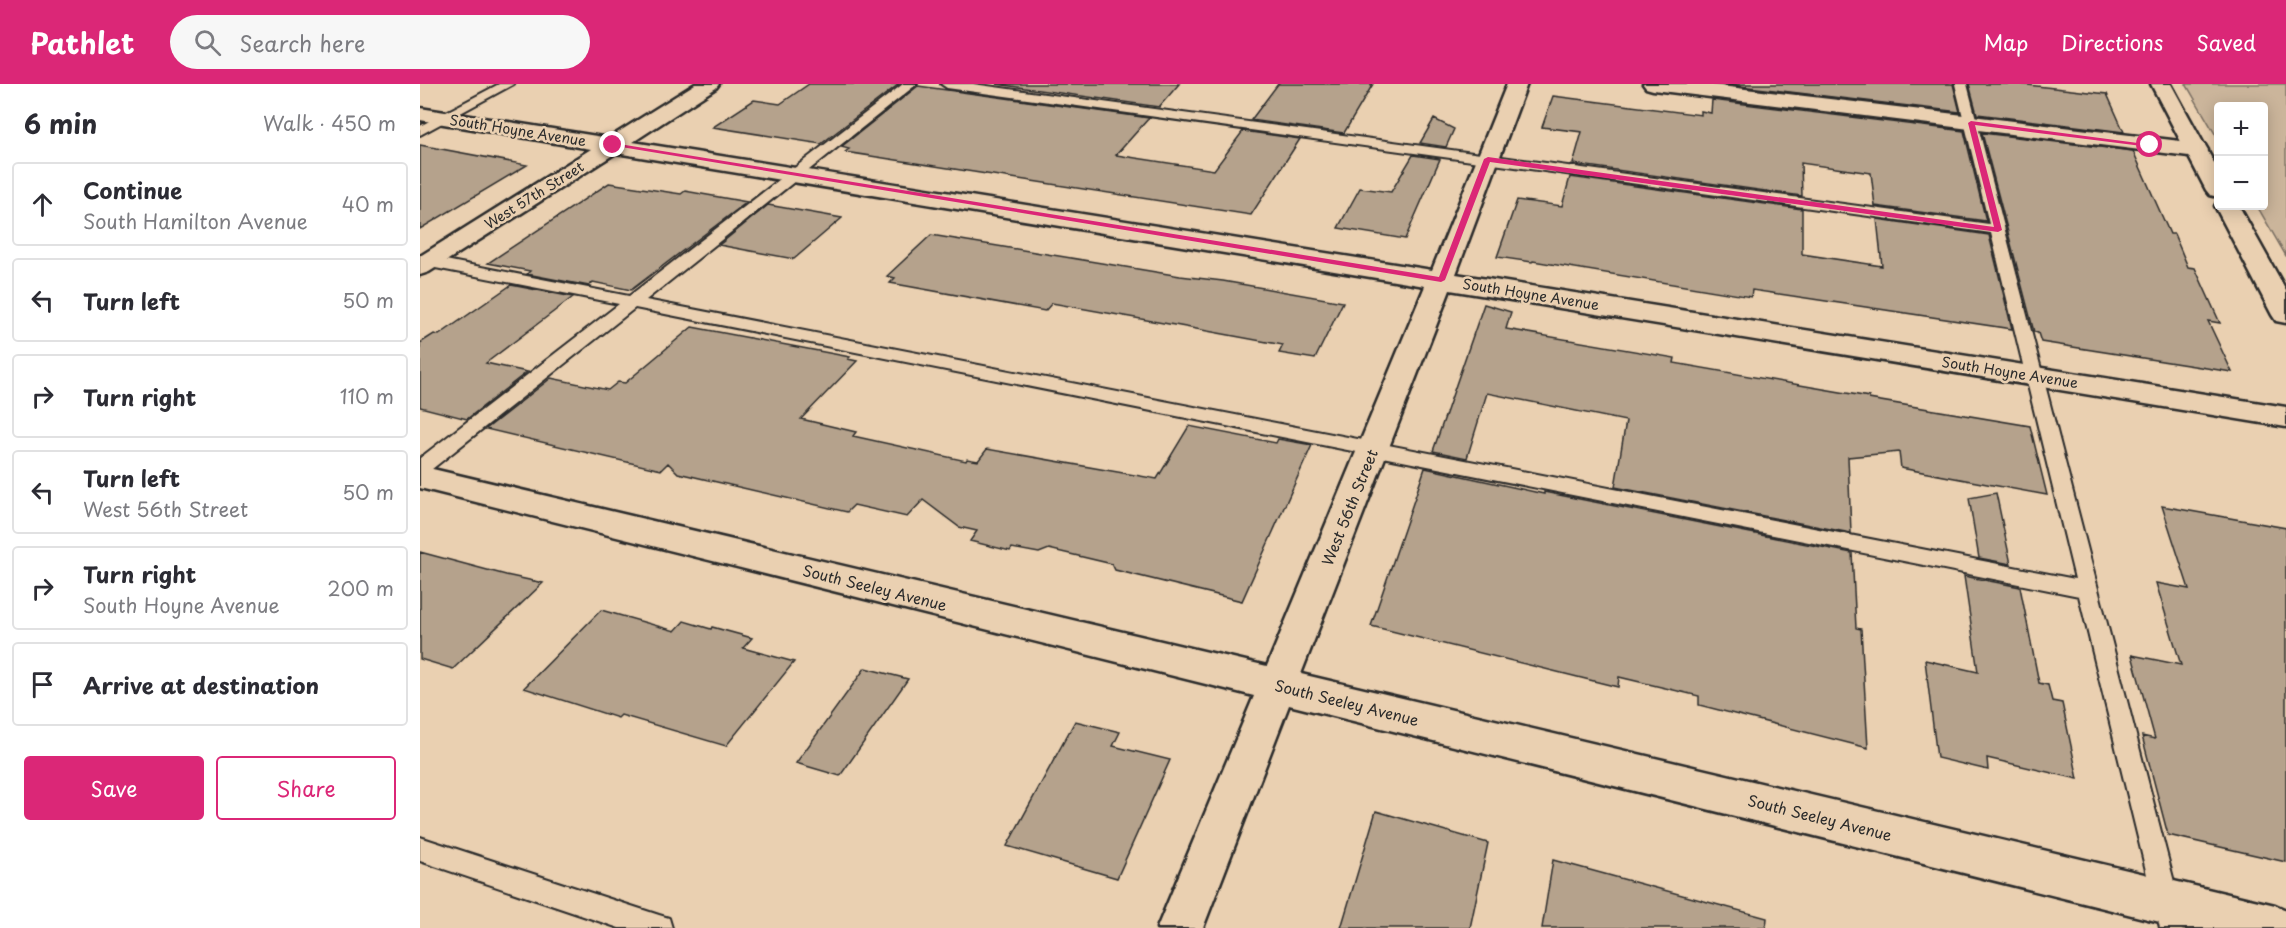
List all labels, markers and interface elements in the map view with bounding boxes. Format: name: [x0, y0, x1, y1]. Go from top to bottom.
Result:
search box: [170, 15, 590, 69]
text: Pathlet: [30, 21, 134, 64]
icon: search: [191, 26, 224, 59]
text: Search here: [239, 26, 365, 59]
text: Map: [1983, 26, 2028, 58]
text: Directions: [2061, 26, 2163, 58]
text: Saved: [2196, 26, 2256, 58]
map controls: [2214, 102, 2268, 210]
button: +: [2214, 102, 2268, 156]
text: 6 min: [24, 104, 97, 143]
text: Walk · 450 m: [263, 108, 396, 138]
street label: South Hoyne Avenue: [448, 109, 588, 151]
route end: [599, 131, 625, 157]
route start: [2136, 131, 2162, 157]
street label: West 57th Street: [480, 156, 588, 234]
button: −: [2214, 156, 2268, 210]
text: Continue: [83, 173, 182, 206]
icon: ahead: [26, 188, 59, 221]
text: 40 m: [342, 189, 394, 219]
text: South Hamilton Avenue: [83, 206, 308, 236]
street label: South Hoyne Avenue: [1461, 273, 1601, 315]
icon: left: [26, 284, 59, 317]
text: Turn left: [83, 284, 180, 317]
text: 50 m: [342, 285, 394, 315]
street label: South Hoyne Avenue: [1940, 351, 2080, 393]
icon: right: [26, 380, 59, 413]
text: Turn right: [83, 380, 196, 413]
text: 110 m: [340, 381, 394, 411]
street label: West 56th Street: [1315, 445, 1383, 569]
text: Turn left: [83, 461, 180, 494]
icon: left: [26, 476, 59, 509]
text: 50 m: [342, 477, 394, 507]
text: West 56th Street: [83, 494, 248, 524]
text: Turn right: [83, 557, 196, 590]
street label: South Seeley Avenue: [800, 558, 950, 616]
icon: right: [26, 572, 59, 605]
text: 200 m: [327, 573, 394, 603]
text: South Hoyne Avenue: [83, 590, 280, 620]
icon: arrive: [26, 668, 59, 701]
text: Arrive at destination: [83, 668, 319, 701]
street label: South Seeley Avenue: [1272, 673, 1422, 731]
button: Save: [24, 756, 204, 820]
button: Share: [216, 756, 396, 820]
street label: South Seeley Avenue: [1745, 788, 1895, 846]

